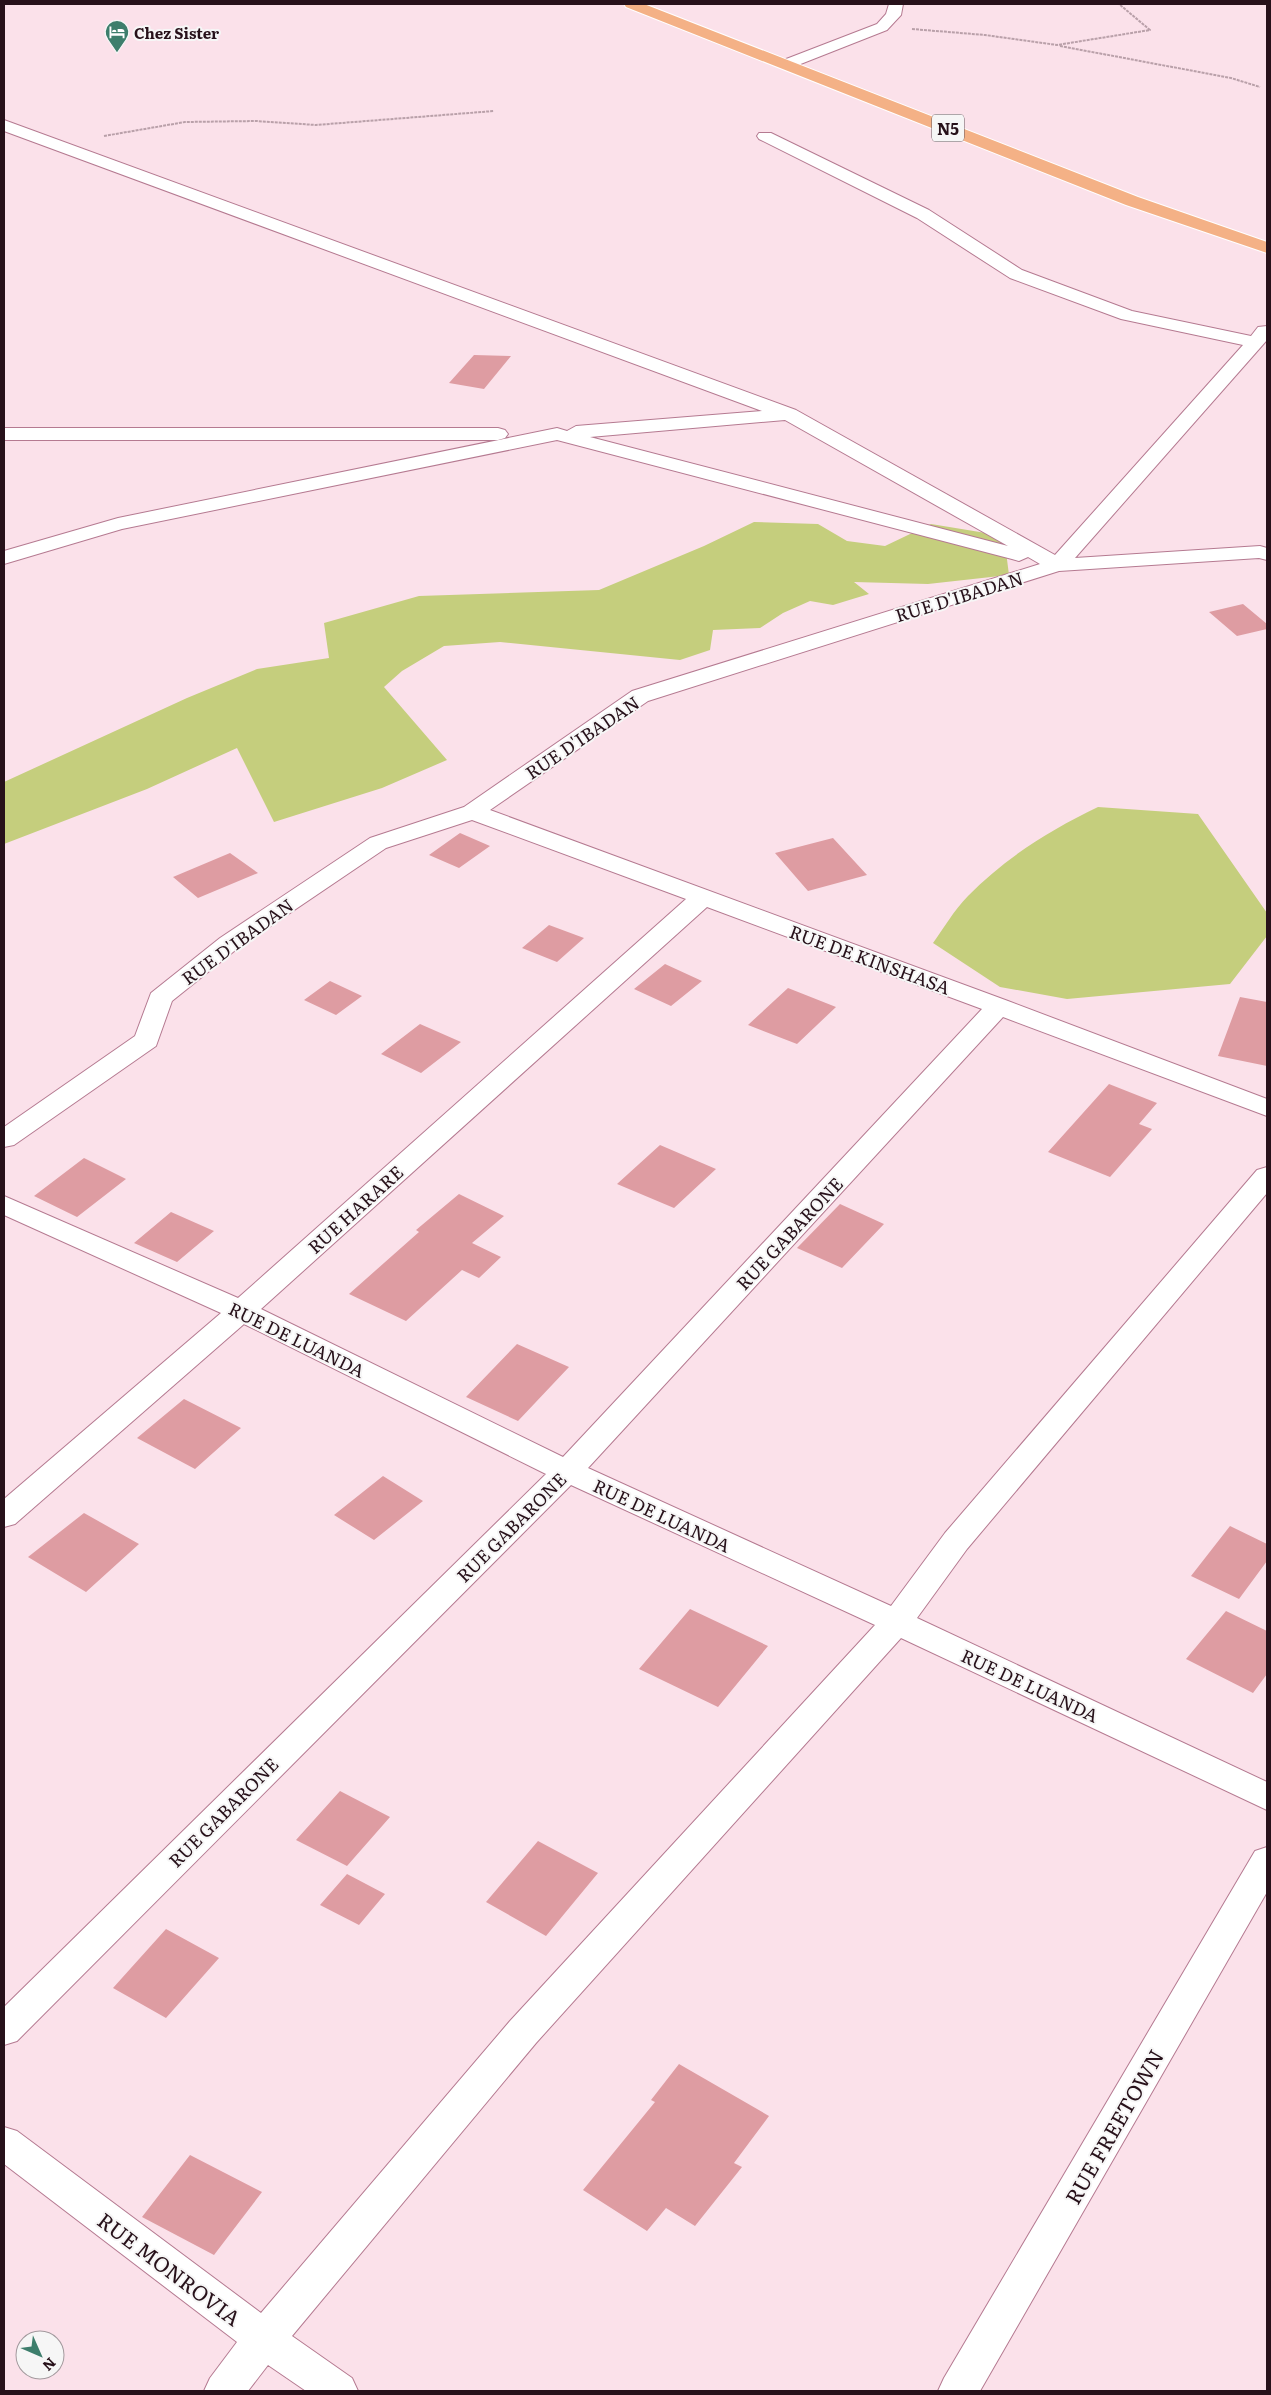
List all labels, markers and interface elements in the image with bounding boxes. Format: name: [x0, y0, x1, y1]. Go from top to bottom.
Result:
hotel icon: Chez Sister: [104, 19, 130, 53]
place label: Chez Sister: [134, 21, 219, 44]
road number: N5: [932, 115, 964, 142]
street label: RUE D'IBADAN: [892, 564, 1026, 628]
street label: RUE D'IBADAN: [519, 689, 645, 785]
street label: RUE D'IBADAN: [175, 891, 299, 991]
street label: RUE DE KINSHASA: [786, 917, 954, 1001]
street label: RUE HARARE: [301, 1159, 409, 1259]
street label: RUE GABARONE: [729, 1170, 849, 1296]
street label: RUE DE LUANDA: [224, 1294, 370, 1384]
street label: RUE GABARONE: [450, 1466, 572, 1588]
street label: RUE DE LUANDA: [589, 1471, 735, 1559]
street label: RUE DE LUANDA: [957, 1641, 1103, 1729]
street label: RUE GABARONE: [162, 1751, 284, 1873]
street label: RUE FREETOWN: [1056, 2043, 1170, 2209]
street label: RUE MONROVIA: [92, 2204, 248, 2332]
north arrow: [15, 2330, 65, 2380]
text: N: [38, 2354, 61, 2376]

